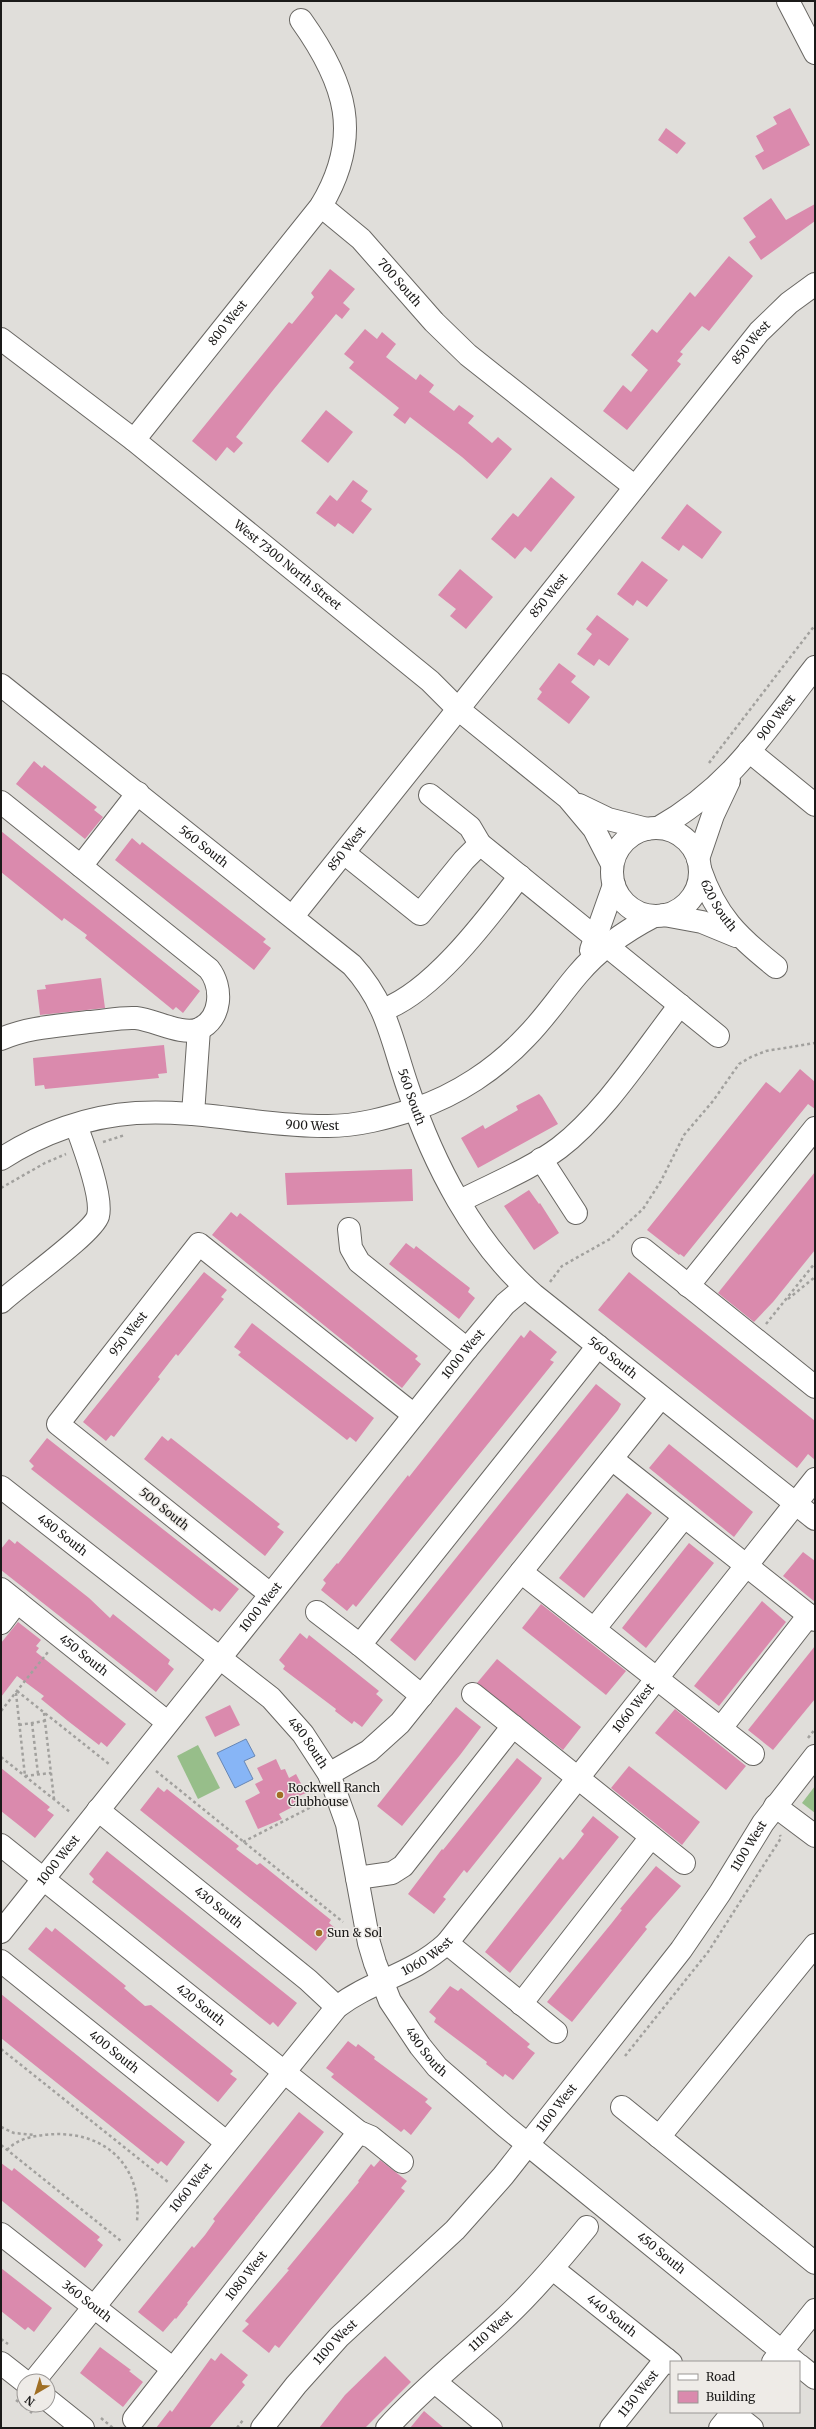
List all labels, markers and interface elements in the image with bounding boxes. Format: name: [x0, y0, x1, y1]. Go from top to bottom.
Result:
street label: 700 South: [375, 255, 425, 310]
street label: 800 West: [205, 297, 250, 348]
street label: 850 West: [728, 317, 774, 367]
street label: West 7300 North Street: [230, 516, 345, 613]
street label: 850 West: [526, 570, 571, 620]
street label: 900 West: [753, 691, 798, 743]
street label: 560 South: [176, 822, 232, 870]
street label: 850 West: [324, 823, 369, 874]
street label: 620 South: [698, 877, 740, 934]
street label: 560 South: [395, 1067, 429, 1127]
street label: 900 West: [285, 1116, 340, 1133]
street label: 950 West: [106, 1308, 150, 1359]
street label: 1000 West: [438, 1326, 488, 1382]
street label: 560 South: [585, 1333, 641, 1381]
street label: 500 South: [136, 1484, 192, 1533]
street label: 480 South: [35, 1510, 91, 1559]
street label: 1000 West: [236, 1579, 285, 1635]
street label: 450 South: [57, 1631, 111, 1679]
street label: 1060 West: [609, 1680, 657, 1735]
street label: 480 South: [285, 1714, 331, 1771]
place label: Rockwell Ranch Clubhouse: [288, 1780, 380, 1809]
marker: Rockwell Ranch Clubhouse: [275, 1790, 285, 1800]
street label: 1100 West: [727, 1818, 770, 1874]
street label: 1000 West: [34, 1832, 83, 1888]
street label: 430 South: [192, 1883, 246, 1931]
place label: Sun & Sol: [327, 1925, 382, 1940]
marker: Sun & Sol: [314, 1928, 324, 1938]
street label: 1060 West: [399, 1934, 456, 1979]
street label: 420 South: [174, 1981, 229, 2029]
street label: 480 South: [402, 2024, 451, 2080]
street label: 400 South: [86, 2027, 142, 2076]
street label: 1100 West: [533, 2080, 580, 2135]
street label: 1060 West: [166, 2159, 215, 2215]
street label: 450 South: [634, 2229, 689, 2277]
street label: 1080 West: [222, 2247, 270, 2303]
street label: 360 South: [59, 2277, 115, 2325]
street label: 440 South: [584, 2291, 640, 2340]
street label: 1110 West: [465, 2307, 516, 2354]
street label: 1100 West: [310, 2316, 360, 2367]
legend: [670, 2361, 800, 2413]
street label: 1130 West: [615, 2367, 662, 2420]
text: Road: [706, 2369, 735, 2384]
north arrow: [16, 2373, 56, 2413]
text: Building: [706, 2389, 756, 2404]
text: N: [22, 2393, 38, 2409]

